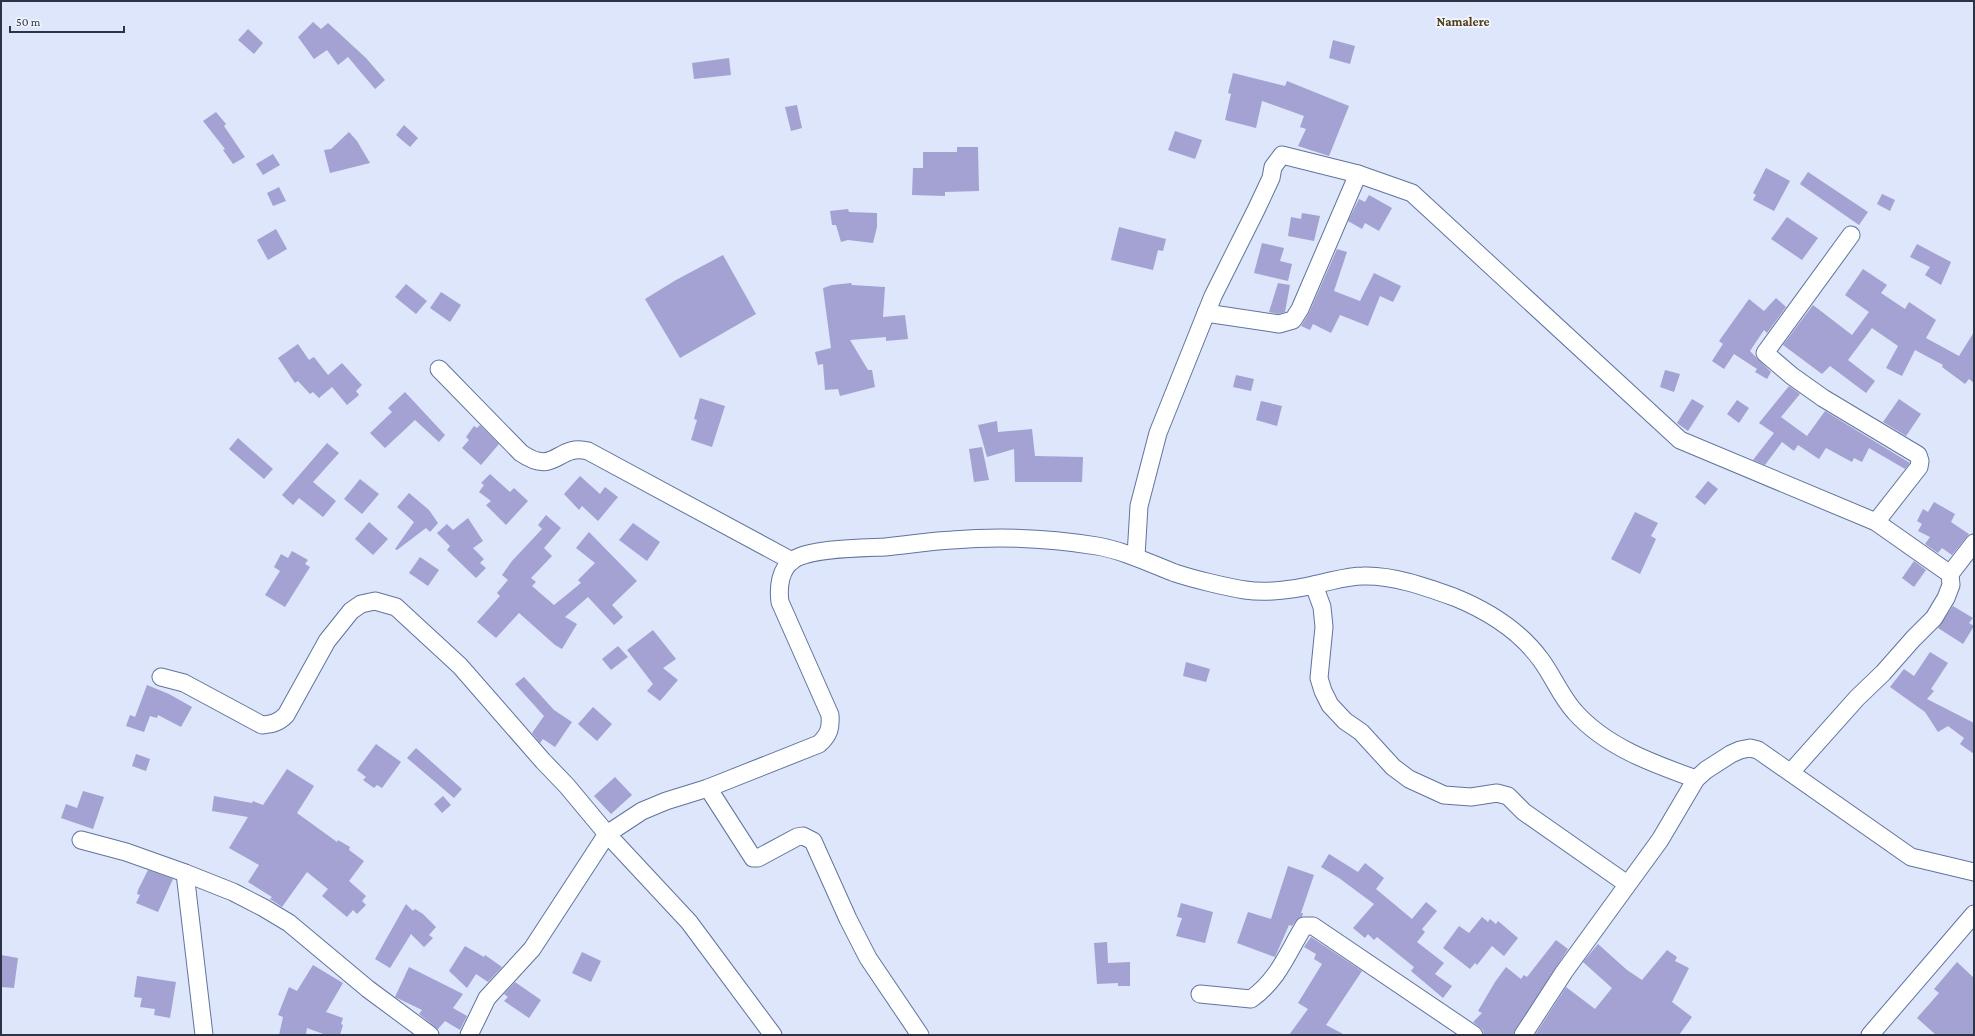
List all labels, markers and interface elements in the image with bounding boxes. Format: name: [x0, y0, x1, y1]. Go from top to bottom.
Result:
scale bar: [10, 8, 124, 34]
district label: Namalere: [1436, 14, 1490, 29]
text: 50 m: [16, 15, 41, 29]

